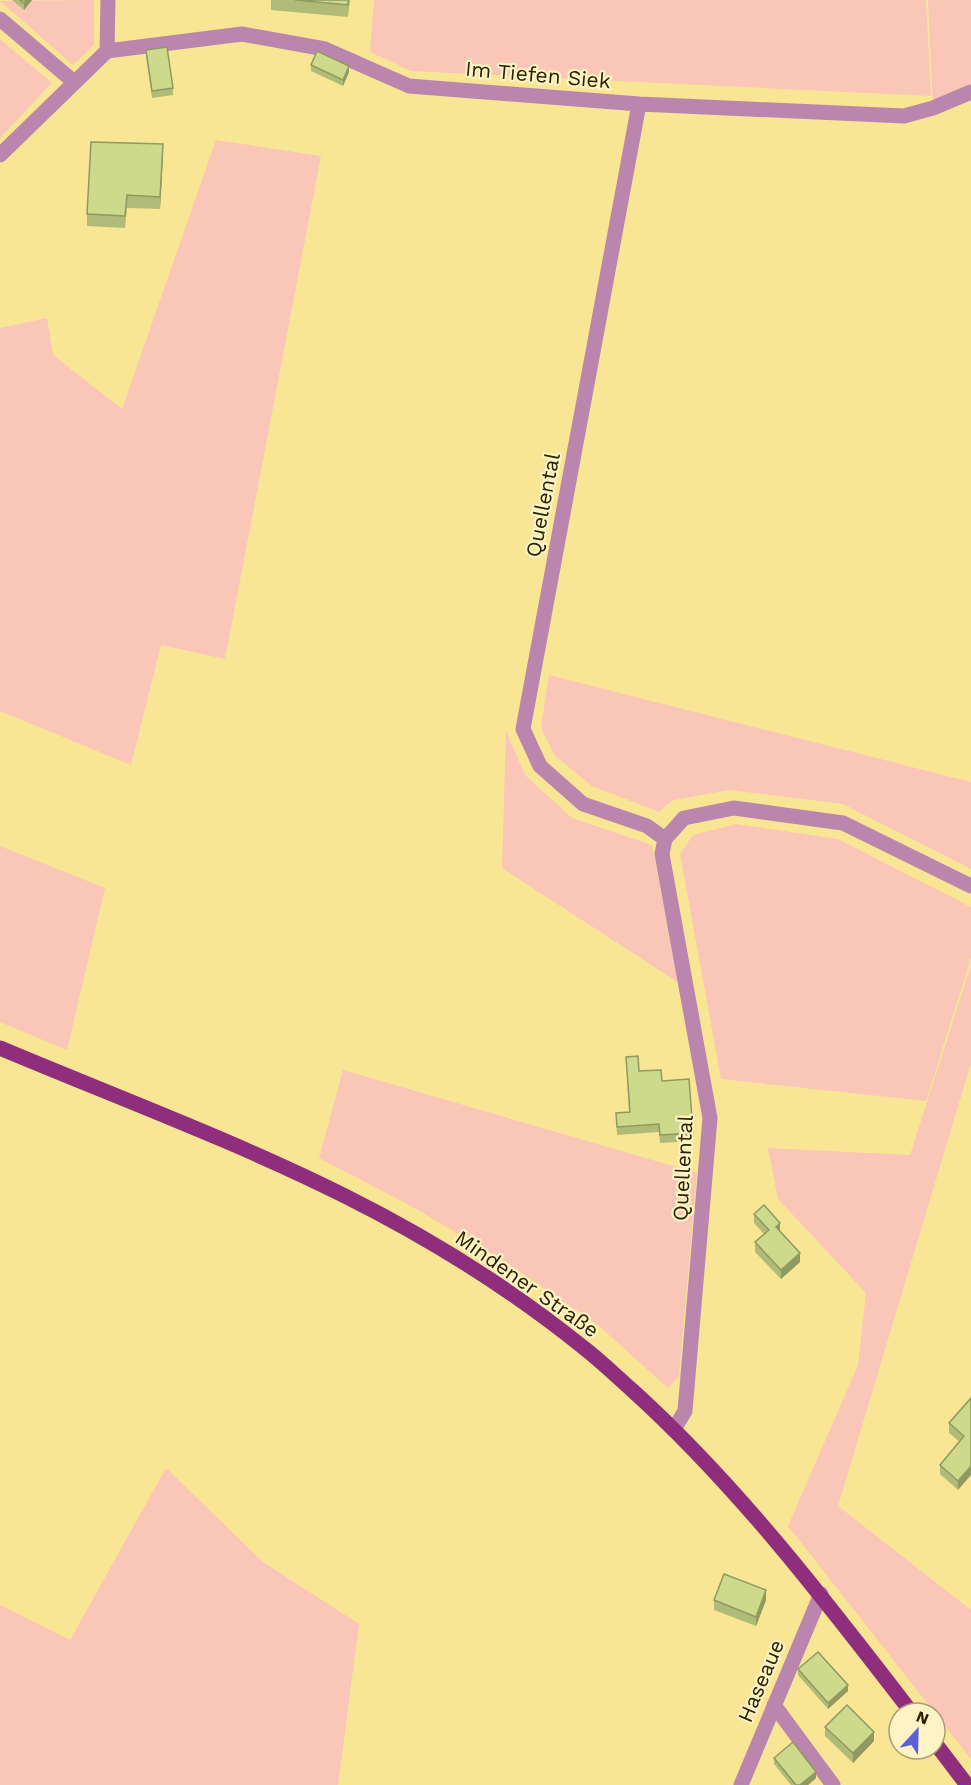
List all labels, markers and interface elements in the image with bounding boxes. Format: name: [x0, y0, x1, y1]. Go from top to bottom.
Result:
street label: Im Tiefen Siek: [464, 56, 612, 93]
street label: Quellental: [520, 450, 565, 559]
street label: Quellental: [667, 1114, 698, 1221]
street label: Mindener Straße: [451, 1225, 604, 1342]
street label: Haseaue: [732, 1636, 789, 1726]
north arrow: [887, 1701, 947, 1761]
text: N: [913, 1707, 931, 1729]

